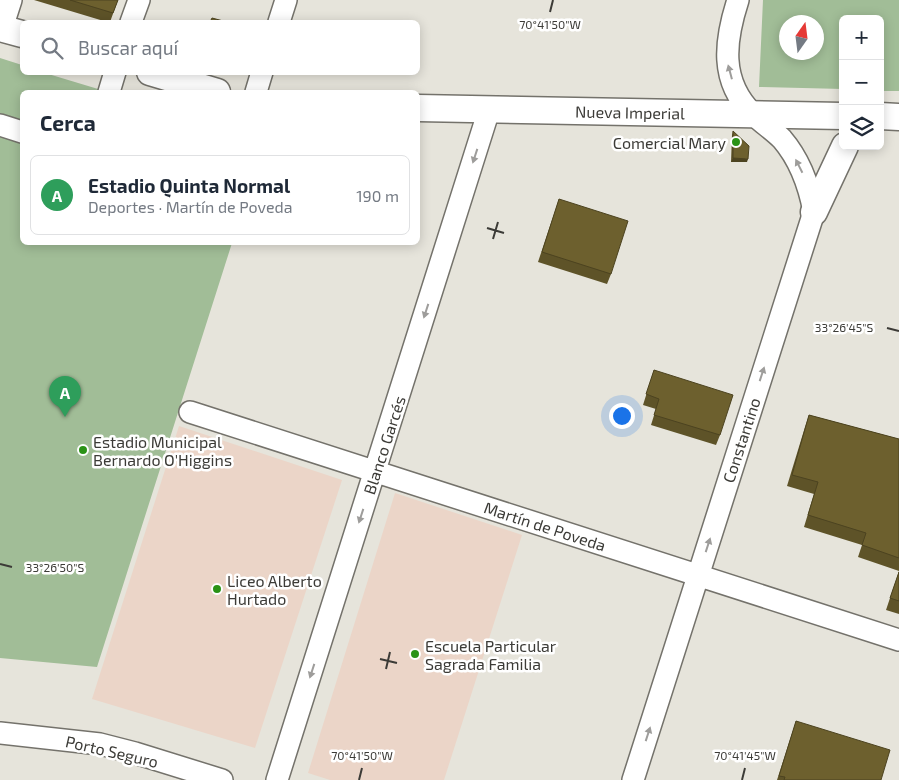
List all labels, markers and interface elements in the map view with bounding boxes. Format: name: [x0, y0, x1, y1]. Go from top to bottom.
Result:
north arrow: [779, 15, 824, 60]
map controls: [839, 15, 884, 150]
button: +: [839, 15, 884, 60]
text: 70°41'50"W: [519, 17, 581, 31]
search box: [20, 20, 420, 75]
icon: search: [38, 34, 66, 62]
text: Buscar aquí: [78, 36, 178, 59]
button: −: [839, 60, 884, 105]
one-way arrow: [726, 65, 734, 80]
street label: Nueva Imperial: [575, 102, 685, 122]
button: layers: [839, 105, 884, 150]
text: Cerca: [40, 110, 96, 135]
place label: Comercial Mary: [613, 133, 727, 152]
marker: Comercial Mary: [730, 136, 742, 148]
one-way arrow: [471, 149, 479, 164]
one-way arrow: [795, 158, 803, 173]
text: Estadio Quinta Normal: [88, 174, 290, 197]
text: A: [52, 186, 62, 205]
text: 190 m: [356, 186, 399, 205]
text: Deportes · Martín de Poveda: [88, 197, 293, 216]
one-way arrow: [422, 304, 430, 319]
text: 33°26'45"S: [815, 320, 873, 334]
one-way arrow: [759, 366, 767, 381]
pin: A: [49, 376, 81, 417]
street label: Blanco Garcés: [359, 393, 409, 497]
street label: Constantino: [718, 395, 764, 485]
your location: [609, 403, 635, 429]
place label: Estadio Municipal Bernardo O'Higgins: [93, 432, 232, 469]
marker: Estadio Municipal Bernardo O'Higgins: [77, 444, 89, 456]
street label: Martín de Poveda: [482, 497, 608, 555]
one-way arrow: [357, 509, 365, 524]
one-way arrow: [704, 538, 712, 553]
text: 33°26'50"S: [26, 560, 84, 574]
place label: Liceo Alberto Hurtado: [227, 571, 322, 608]
marker: Liceo Alberto Hurtado: [211, 583, 223, 595]
place label: Escuela Particular Sagrada Familia: [425, 636, 557, 673]
marker: Escuela Particular Sagrada Familia: [409, 648, 421, 660]
one-way arrow: [308, 664, 316, 679]
one-way arrow: [645, 726, 652, 741]
street label: Porto Seguro: [64, 731, 160, 771]
text: 70°41'50"W: [331, 748, 393, 762]
text: 70°41'45"W: [714, 748, 776, 762]

